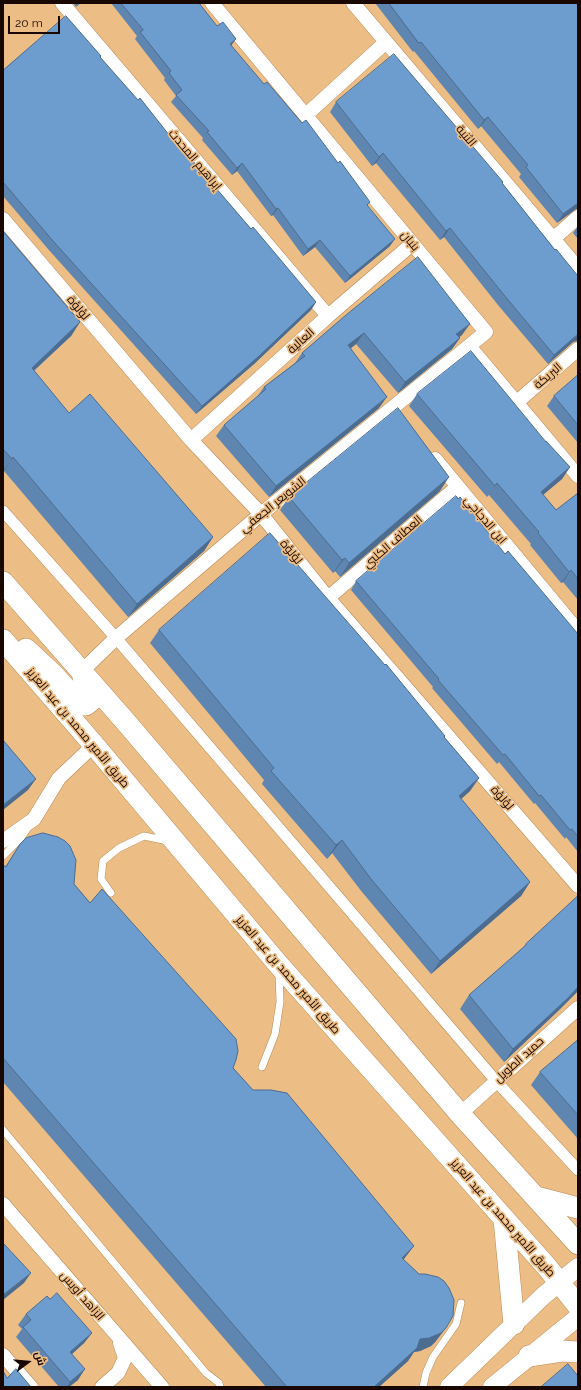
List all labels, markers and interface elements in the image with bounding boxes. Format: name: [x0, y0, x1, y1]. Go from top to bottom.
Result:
scale bar: [10, 8, 62, 34]
text: 20 m: [15, 16, 43, 30]
street label: الثنية: [453, 122, 479, 150]
street label: إبراهيم المحدث: [165, 127, 225, 193]
street label: بنبان: [397, 228, 423, 254]
street label: لؤلؤة: [64, 293, 92, 323]
street label: العالية: [284, 325, 318, 357]
street label: البريكة: [531, 360, 565, 392]
street label: الشويعر الجعفي: [237, 474, 309, 536]
street label: ابن الدجاجي: [461, 493, 509, 547]
street label: العطاف الكلبي: [361, 512, 425, 572]
street label: لؤلؤة: [277, 537, 305, 567]
street label: طريق الأمير محمد بن عبد العزيز: [24, 665, 132, 791]
street label: لؤلؤة: [488, 783, 516, 813]
street label: طريق الأمير محمد بن عبد العزيز: [233, 913, 343, 1037]
street label: حميد الطويل: [491, 1034, 547, 1086]
street label: طريق الأمير محمد بن عبد العزيز: [448, 1156, 558, 1280]
street label: الزاهد أويس: [57, 1269, 107, 1323]
north arrow: [8, 1342, 48, 1382]
text: ش: [32, 1350, 48, 1367]

